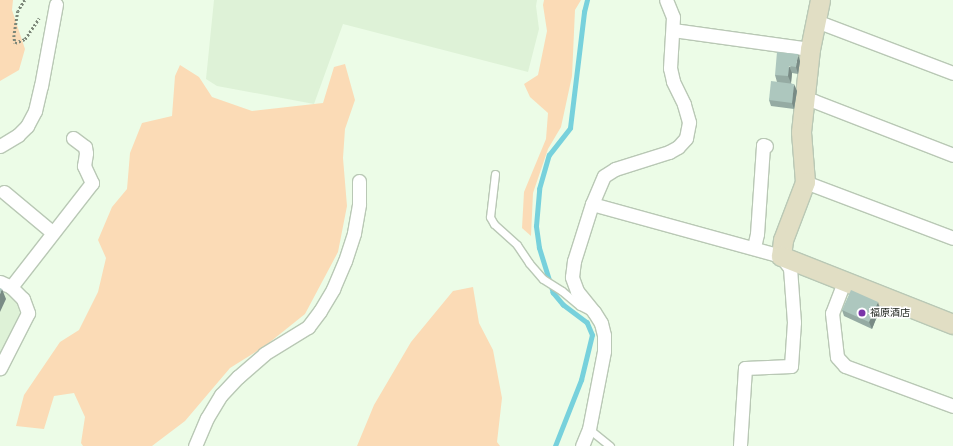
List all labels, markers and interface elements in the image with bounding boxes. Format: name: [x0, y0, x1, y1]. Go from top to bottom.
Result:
place label: 福原酒店: [870, 307, 910, 319]
marker: 福原酒店: [857, 308, 867, 318]

